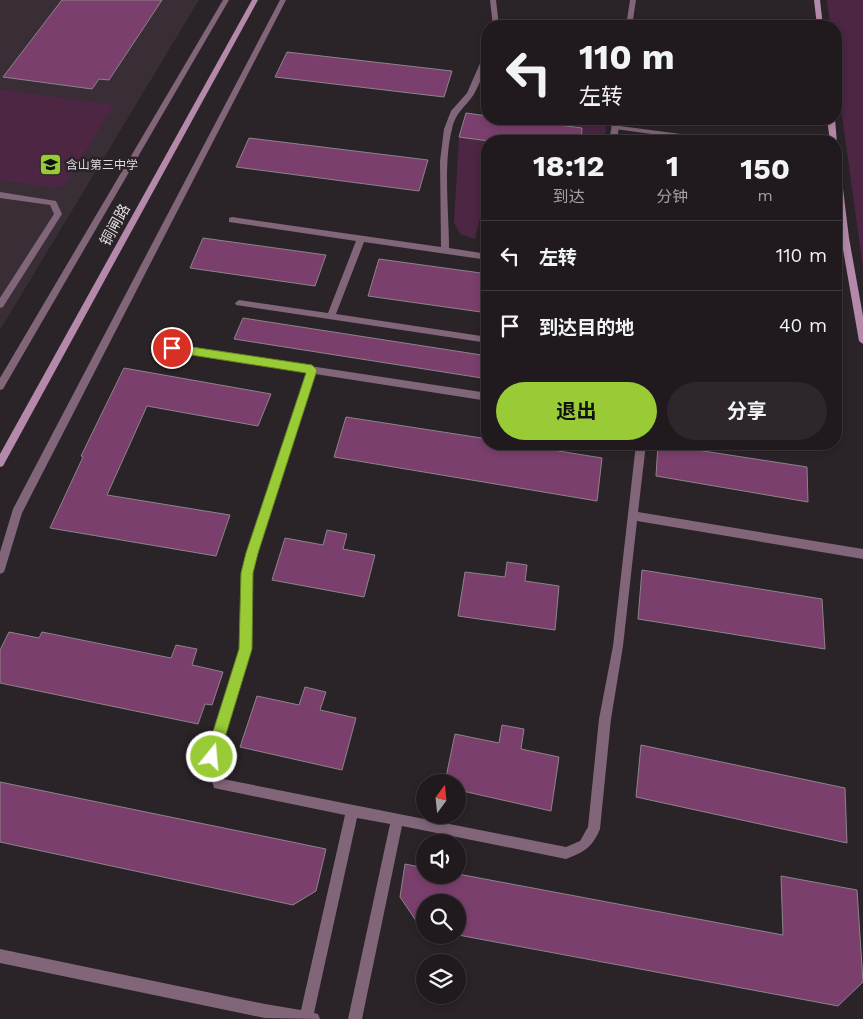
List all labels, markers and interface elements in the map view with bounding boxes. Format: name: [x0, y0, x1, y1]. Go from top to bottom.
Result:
text: 110 m: [579, 36, 675, 78]
icon: left: [496, 40, 561, 105]
text: 左转: [579, 84, 623, 109]
text: 18:12: [533, 148, 605, 183]
text: 1: [666, 148, 679, 183]
text: 150: [740, 151, 790, 186]
school or university icon: 含山第三中学: [38, 153, 62, 177]
place label: 含山第三中学: [66, 158, 138, 172]
text: m: [758, 186, 773, 205]
text: 到达: [553, 187, 585, 206]
text: 分钟: [656, 187, 688, 206]
street label: 铜闸路: [96, 201, 134, 249]
icon: left: [496, 242, 524, 270]
text: 110 m: [776, 244, 827, 267]
text: 左转: [539, 246, 577, 269]
icon: arrive: [496, 312, 524, 340]
text: 40 m: [779, 314, 827, 337]
text: 到达目的地: [539, 316, 634, 339]
pin: [151, 327, 193, 369]
icon: arrive: [158, 334, 186, 362]
button: 退出: [496, 382, 657, 440]
button: 分享: [667, 382, 827, 440]
position arrow: [185, 730, 237, 782]
north arrow: [416, 774, 466, 824]
map controls: [416, 774, 466, 1004]
button: sound: [416, 834, 466, 884]
button: search: [416, 894, 466, 944]
button: layers: [416, 954, 466, 1004]

